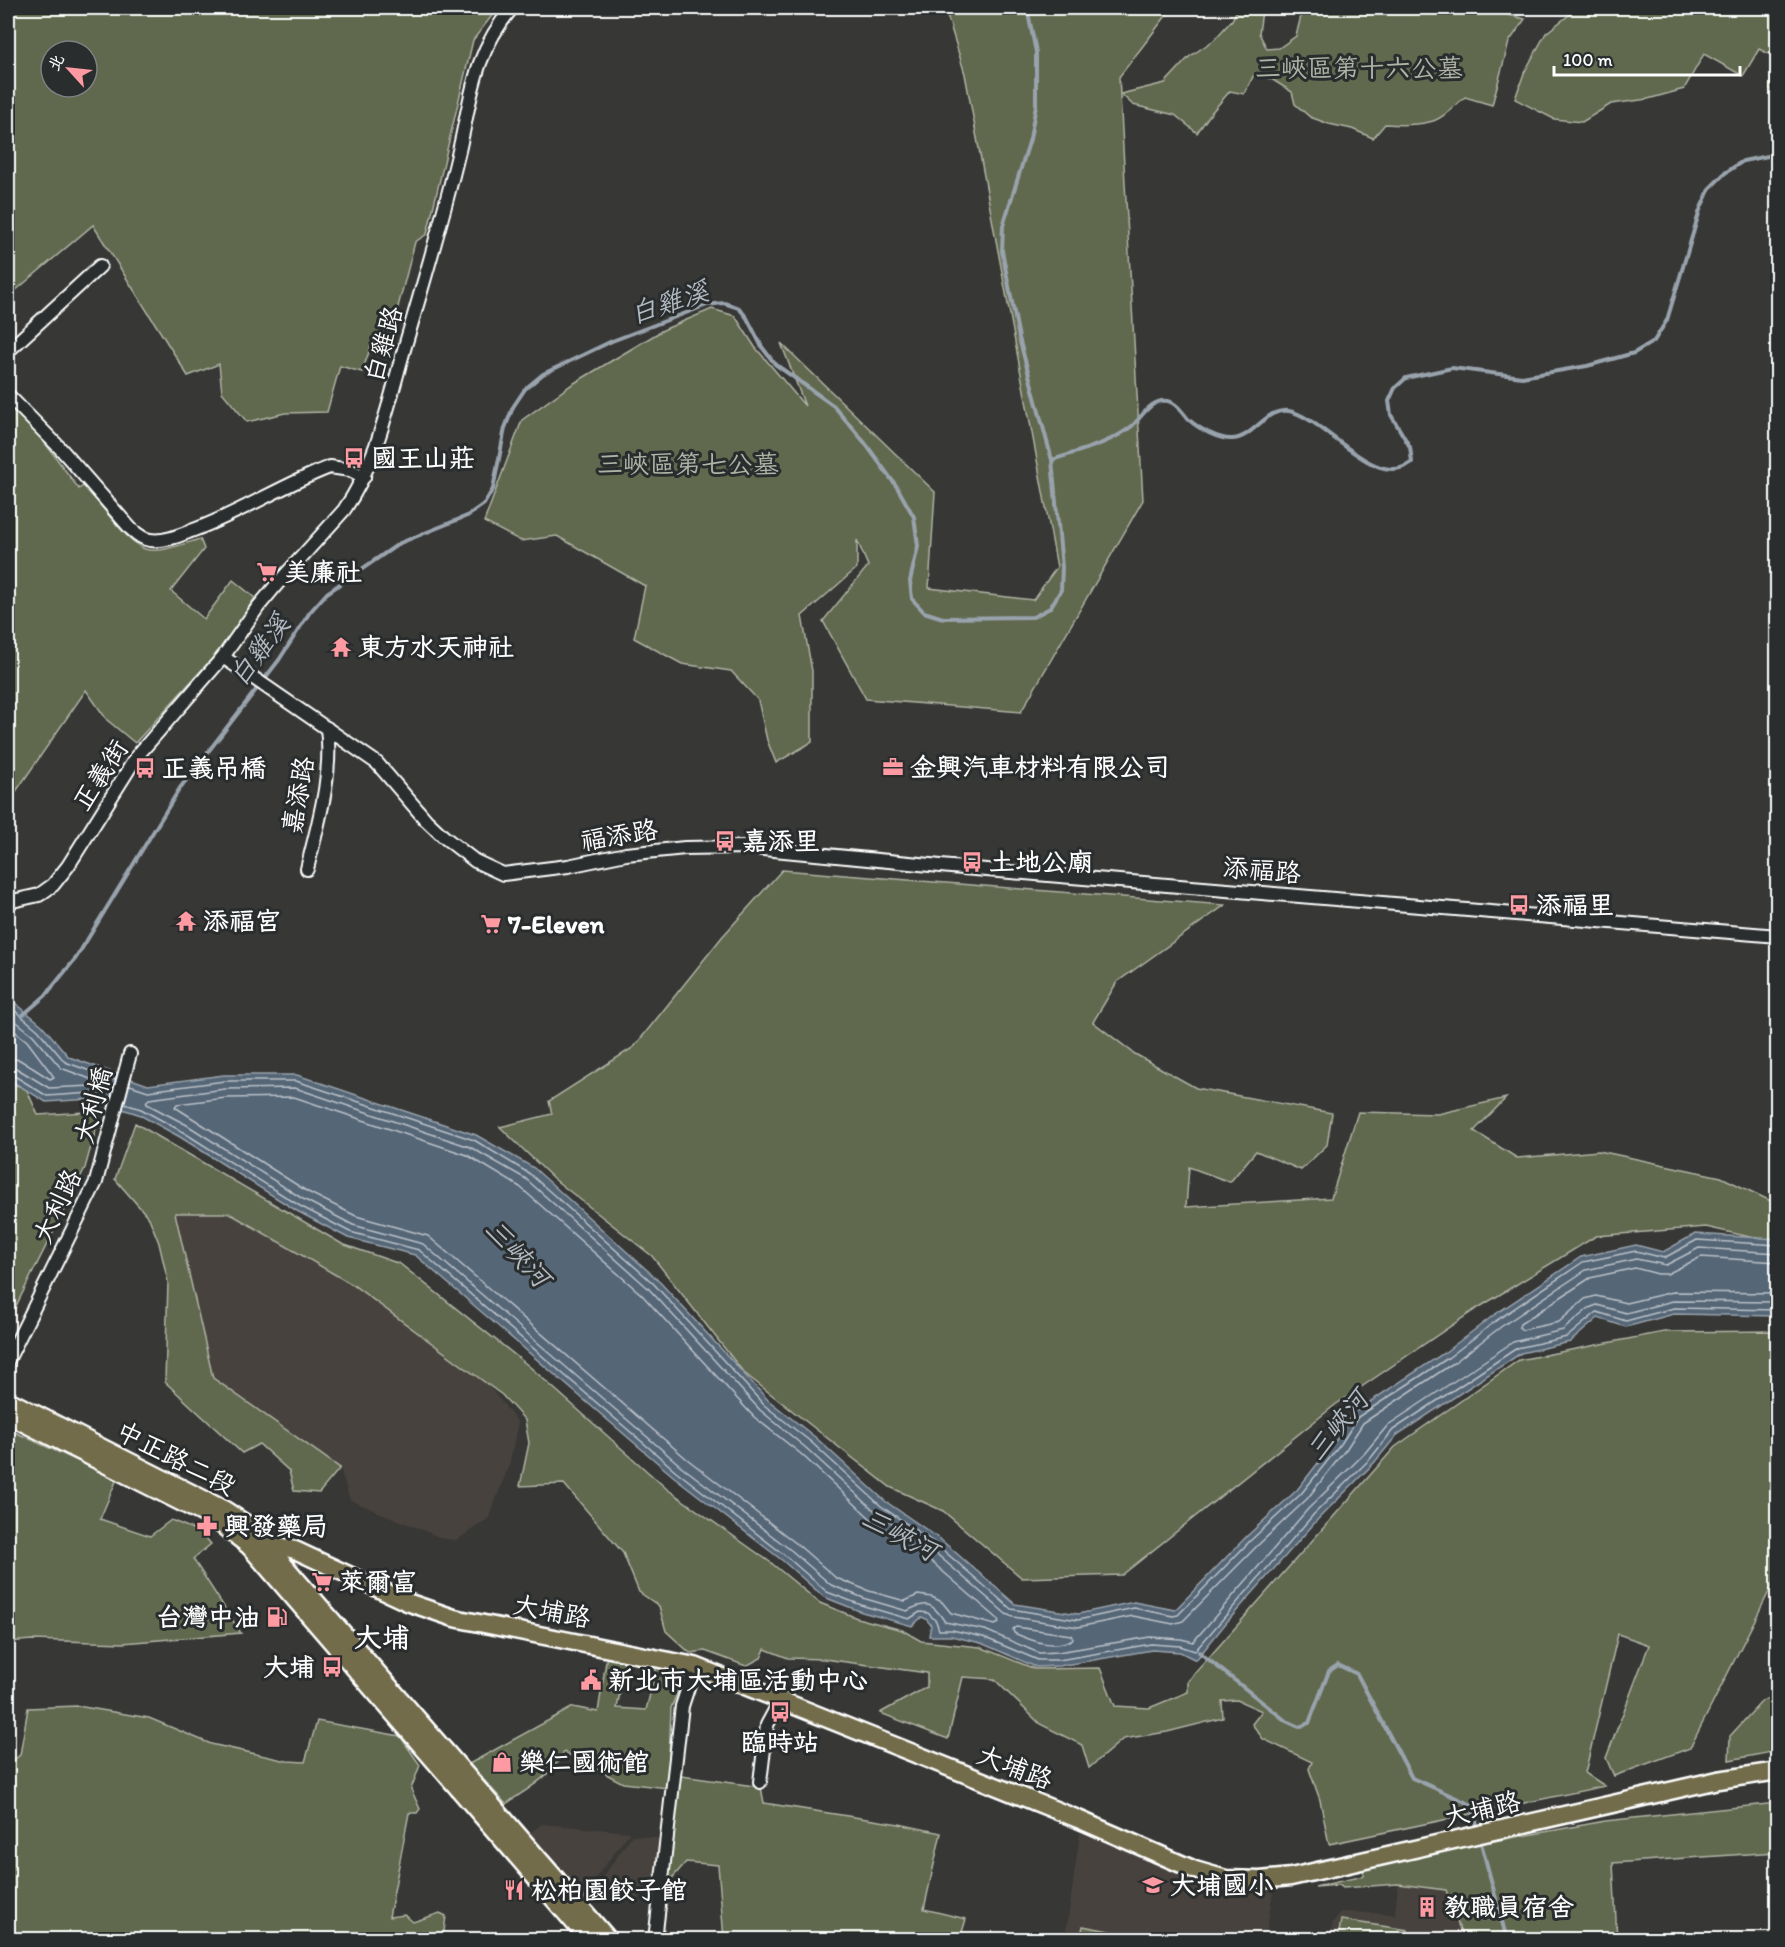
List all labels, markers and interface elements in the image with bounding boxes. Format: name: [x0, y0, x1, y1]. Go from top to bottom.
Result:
north arrow: [39, 39, 99, 99]
scale bar: [1554, 39, 1740, 77]
text: 100 m: [1563, 49, 1613, 71]
text: 北: [44, 51, 68, 74]
park label: 三峽區第十六公墓: [1255, 52, 1463, 84]
water label: 白雞溪: [625, 273, 715, 330]
street label: 白雞路: [357, 302, 409, 386]
place label: 國王山莊: [371, 442, 475, 474]
bus stop icon: 國王山莊: [342, 446, 366, 470]
park label: 三峽區第七公墓: [597, 448, 779, 480]
place label: 美廉社: [284, 556, 362, 588]
supermarket icon: 美廉社: [255, 560, 279, 584]
water label: 白雞溪: [221, 606, 298, 692]
place label: 東方水天神社: [358, 631, 514, 663]
temple icon: 東方水天神社: [329, 635, 353, 659]
street label: 正義街: [65, 734, 135, 816]
place label: 金興汽車材料有限公司: [910, 751, 1170, 783]
place label: 正義吊橋: [162, 752, 266, 784]
street label: 嘉添路: [275, 754, 321, 836]
office icon: 金興汽車材料有限公司: [881, 755, 905, 779]
bus stop icon: 正義吊橋: [133, 756, 157, 780]
street label: 福添路: [578, 813, 660, 857]
place label: 嘉添里: [742, 825, 820, 857]
bus stop icon: 嘉添里: [713, 829, 737, 853]
place label: 土地公廟: [989, 846, 1093, 878]
bus stop icon: 土地公廟: [960, 850, 984, 874]
street label: 添福路: [1222, 851, 1302, 889]
place label: 添福里: [1536, 889, 1614, 921]
bus stop icon: 添福里: [1507, 893, 1531, 917]
place label: 添福宮: [203, 905, 281, 937]
place label: 7-Eleven: [507, 908, 605, 940]
temple icon: 添福宮: [174, 909, 198, 933]
supermarket icon: 7-Eleven: [479, 912, 503, 936]
street label: 大利橋: [67, 1063, 119, 1147]
street label: 大利路: [26, 1164, 88, 1248]
water label: 三峽河: [478, 1212, 560, 1297]
water label: 三峽河: [1299, 1380, 1378, 1467]
street label: 中正路二段: [111, 1414, 241, 1502]
water label: 三峽河: [856, 1500, 947, 1569]
place label: 興發藥局: [224, 1510, 328, 1542]
pharmacy icon: 興發藥局: [195, 1514, 219, 1538]
place label: 萊爾富: [339, 1566, 417, 1598]
supermarket icon: 萊爾富: [310, 1570, 334, 1594]
street label: 大埔路: [511, 1588, 593, 1634]
place label: 台灣中油: [156, 1601, 260, 1633]
fuel station icon: 台灣中油: [265, 1605, 289, 1629]
district label: 大埔: [354, 1620, 410, 1654]
place label: 大埔: [263, 1651, 315, 1683]
bus stop icon: 大埔: [320, 1655, 344, 1679]
place label: 新北市大埔區活動中心: [608, 1664, 868, 1696]
public building icon: 新北市大埔區活動中心: [579, 1668, 603, 1692]
bus stop icon: 臨時站: [768, 1700, 792, 1724]
place label: 臨時站: [741, 1726, 819, 1758]
street label: 大埔路: [973, 1738, 1057, 1796]
place label: 樂仁國術館: [519, 1746, 649, 1778]
shop icon: 樂仁國術館: [490, 1750, 514, 1774]
street label: 大埔路: [1440, 1785, 1524, 1833]
place label: 大埔國小: [1170, 1869, 1274, 1901]
school or university icon: 大埔國小: [1141, 1873, 1165, 1897]
place label: 松柏園餃子館: [531, 1874, 687, 1906]
restaurant icon: 松柏園餃子館: [502, 1878, 526, 1902]
place label: 教職員宿舍: [1444, 1891, 1574, 1923]
building icon: 教職員宿舍: [1415, 1895, 1439, 1919]

